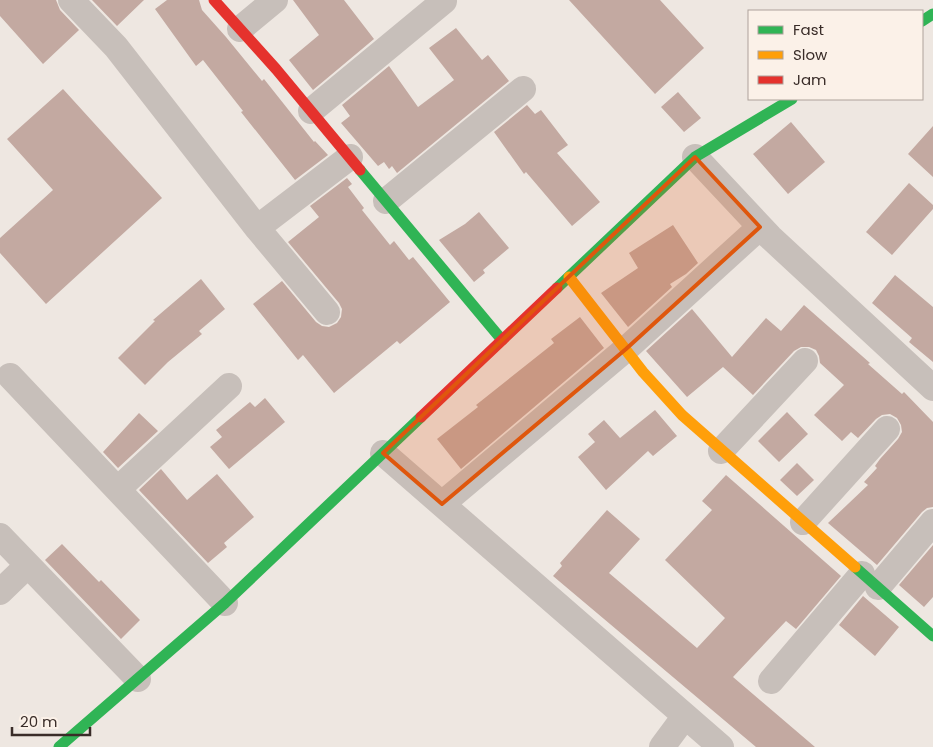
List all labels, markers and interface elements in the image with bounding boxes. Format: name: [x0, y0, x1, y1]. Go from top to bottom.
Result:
legend: [748, 10, 923, 100]
text: Fast: [793, 19, 824, 40]
text: Slow: [793, 44, 828, 65]
text: Jam: [793, 69, 827, 90]
scale bar: [12, 704, 90, 736]
text: 20 m: [20, 711, 58, 732]

